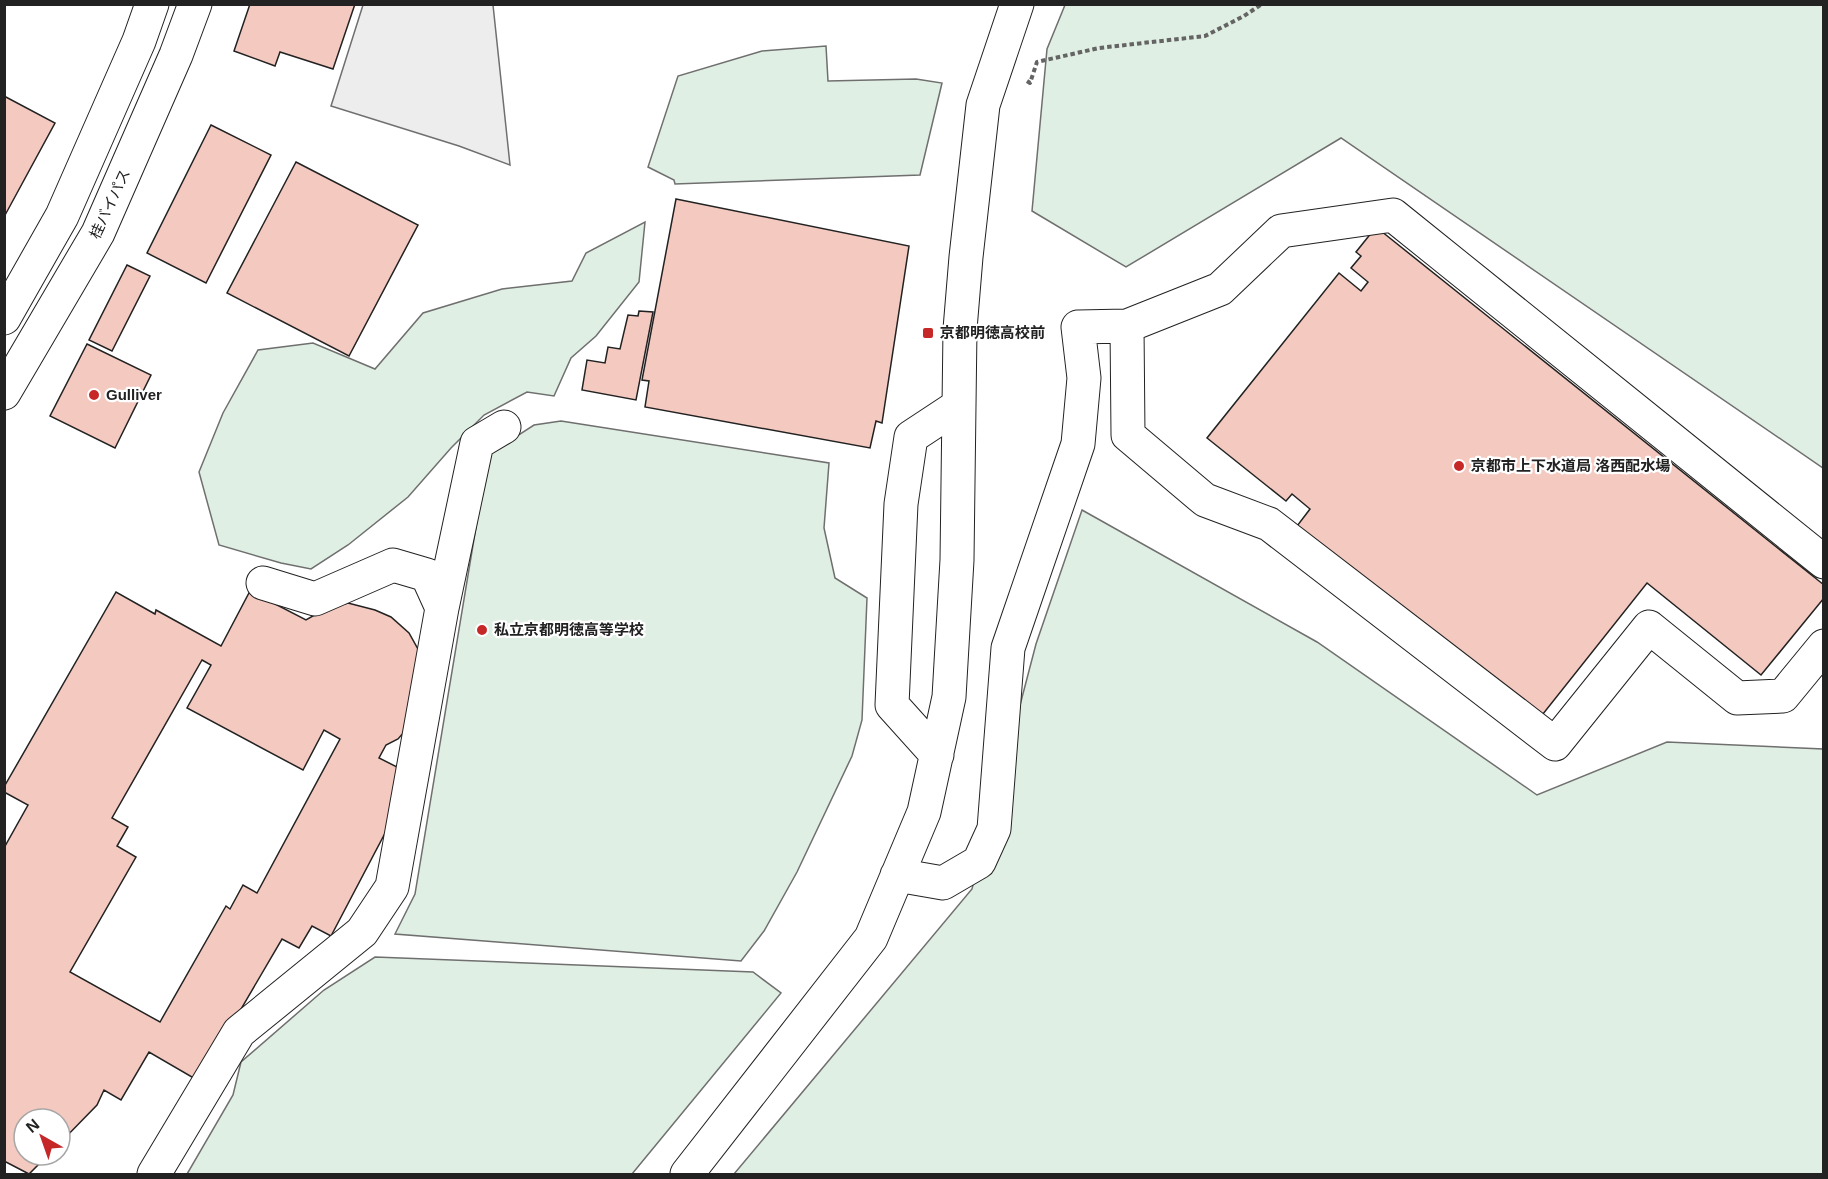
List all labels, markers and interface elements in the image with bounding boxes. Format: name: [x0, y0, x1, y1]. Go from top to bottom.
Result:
street label: 桂バイパス: [86, 166, 133, 241]
place label: 京都明徳高校前: [940, 324, 1045, 341]
marker: 京都明徳高校前: [921, 326, 935, 340]
place label: Gulliver: [106, 386, 162, 403]
marker: Gulliver: [87, 388, 101, 402]
place label: 京都市上下水道局 洛西配水場: [1471, 457, 1670, 474]
marker: 京都市上下水道局 洛西配水場: [1452, 459, 1466, 473]
place label: 私立京都明徳高等学校: [494, 621, 644, 638]
marker: 私立京都明徳高等学校: [475, 623, 489, 637]
north arrow: [12, 1107, 72, 1167]
text: N: [23, 1116, 43, 1136]

